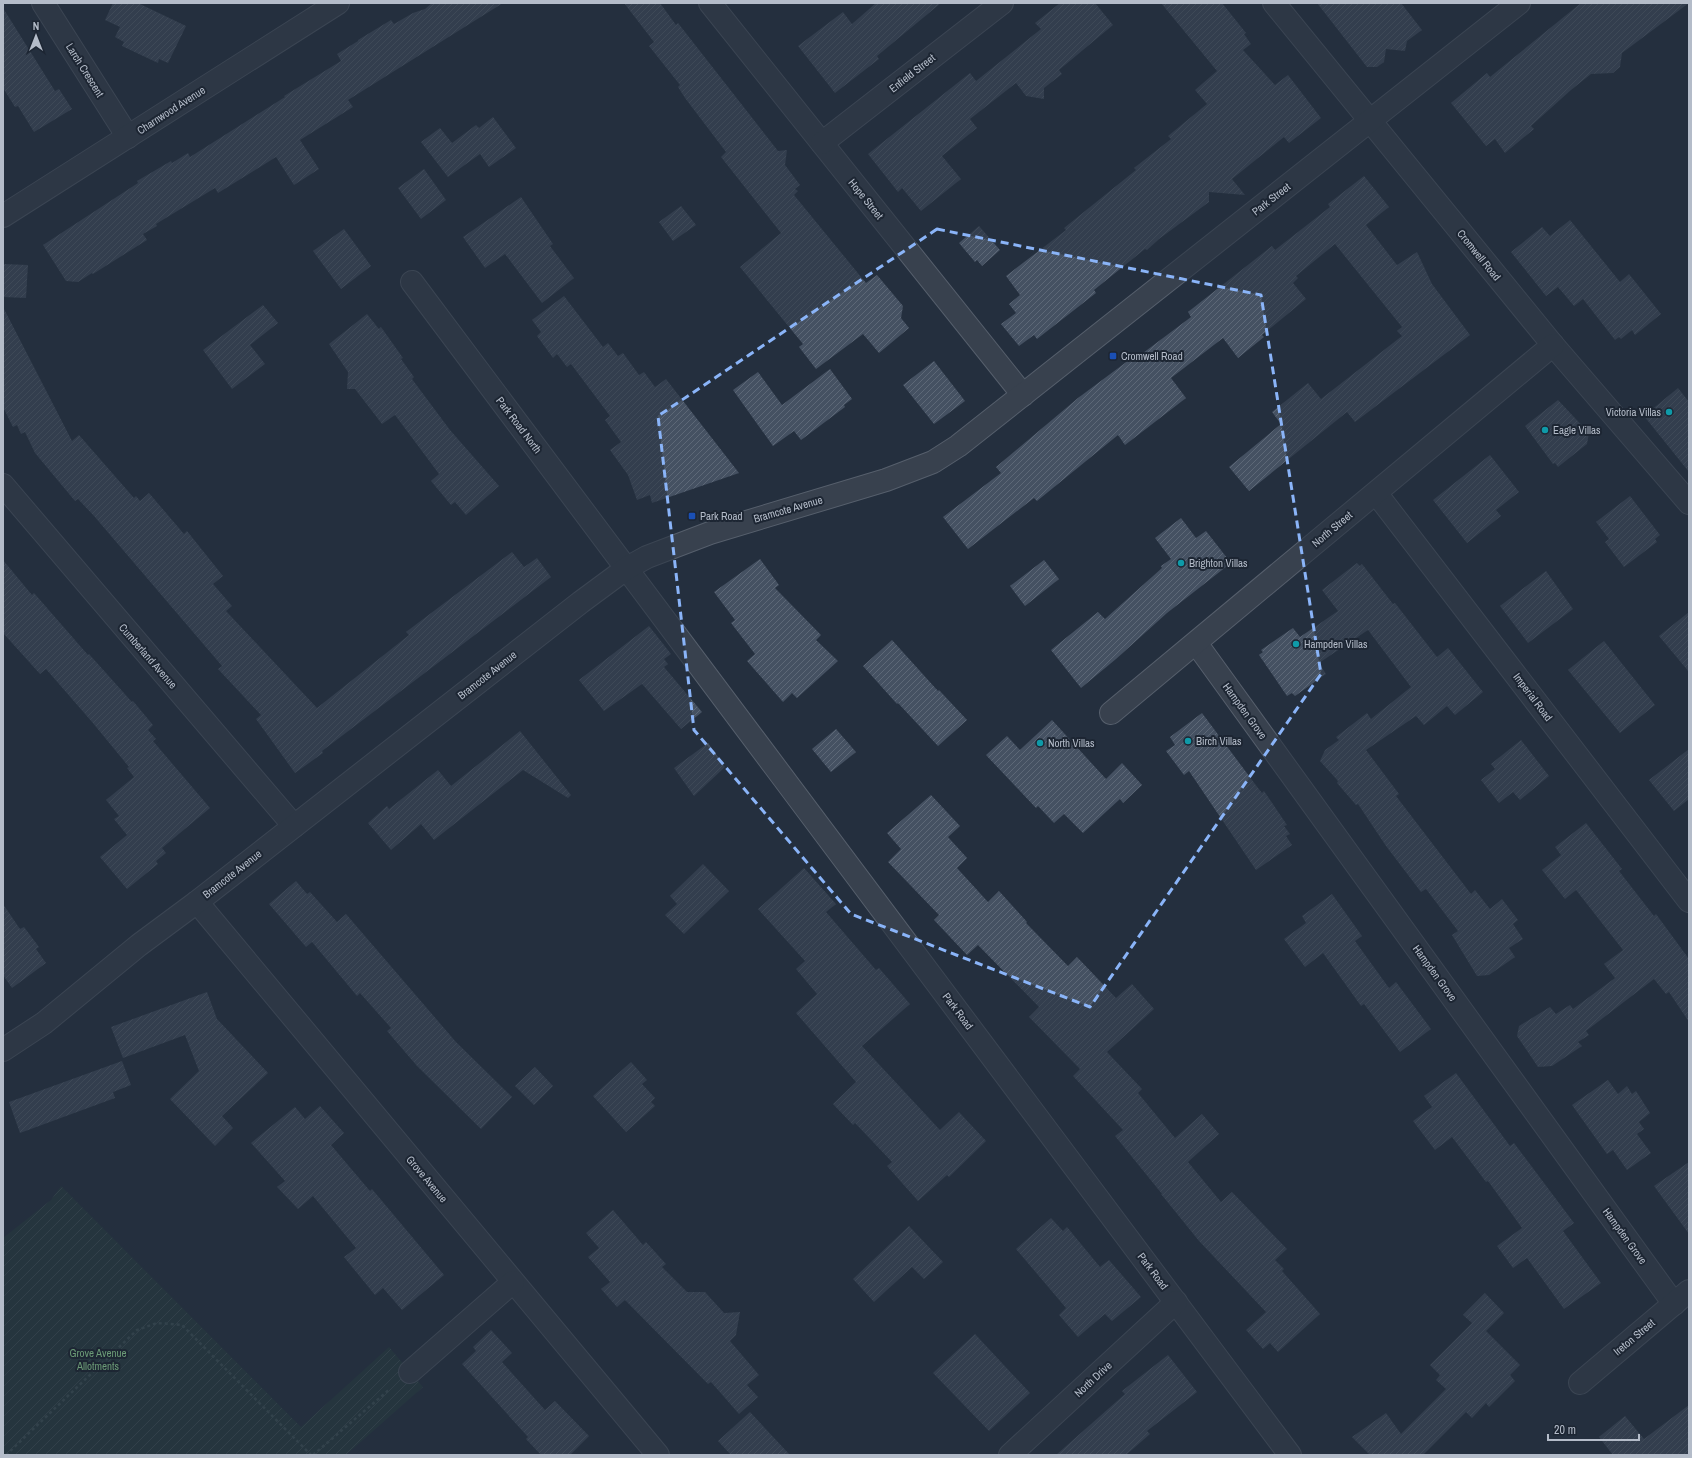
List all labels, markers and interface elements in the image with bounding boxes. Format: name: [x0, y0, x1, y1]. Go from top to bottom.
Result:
north arrow: [16, 16, 56, 56]
text: N: [33, 19, 39, 33]
street label: Larch Crescent: [63, 40, 107, 100]
street label: Enfield Street: [886, 50, 938, 95]
street label: Charnwood Avenue: [134, 83, 208, 137]
street label: Hope Street: [845, 176, 887, 222]
street label: Park Street: [1249, 179, 1293, 218]
street label: Cromwell Road: [1454, 227, 1504, 283]
place label: Cromwell Road: [1121, 349, 1183, 363]
marker: Cromwell Road: [1108, 351, 1118, 361]
street label: Park Road North: [493, 394, 545, 456]
place label: Victoria Villas: [1606, 405, 1661, 419]
marker: Victoria Villas: [1664, 407, 1674, 417]
place label: Eagle Villas: [1553, 423, 1601, 437]
marker: Eagle Villas: [1540, 425, 1550, 435]
street label: Bramcote Avenue: [752, 492, 824, 526]
street label: North Street: [1309, 508, 1355, 550]
place label: Park Road: [700, 509, 743, 523]
marker: Park Road: [687, 511, 697, 521]
place label: Brighton Villas: [1189, 556, 1248, 570]
marker: Brighton Villas: [1176, 558, 1186, 568]
street label: Cumberland Avenue: [116, 621, 180, 691]
place label: Hampden Villas: [1304, 637, 1368, 651]
marker: Hampden Villas: [1291, 639, 1301, 649]
street label: Bramcote Avenue: [455, 648, 519, 702]
street label: Imperial Road: [1510, 670, 1556, 724]
street label: Hampden Grove: [1220, 680, 1270, 742]
place label: Birch Villas: [1196, 734, 1242, 748]
place label: North Villas: [1048, 736, 1095, 750]
marker: Birch Villas: [1183, 736, 1193, 746]
marker: North Villas: [1035, 738, 1045, 748]
street label: Bramcote Avenue: [200, 847, 264, 901]
street label: Hampden Grove: [1410, 942, 1460, 1004]
street label: Park Road: [940, 990, 976, 1032]
street label: Grove Avenue: [403, 1153, 451, 1205]
street label: Hampden Grove: [1600, 1205, 1650, 1267]
street label: Park Road: [1135, 1250, 1171, 1292]
street label: Ireton Street: [1610, 1315, 1658, 1358]
park label: Grove Avenue Allotments: [69, 1346, 127, 1373]
street label: North Drive: [1071, 1358, 1115, 1400]
scale bar: [1548, 1416, 1639, 1442]
text: 20 m: [1554, 1422, 1576, 1438]

